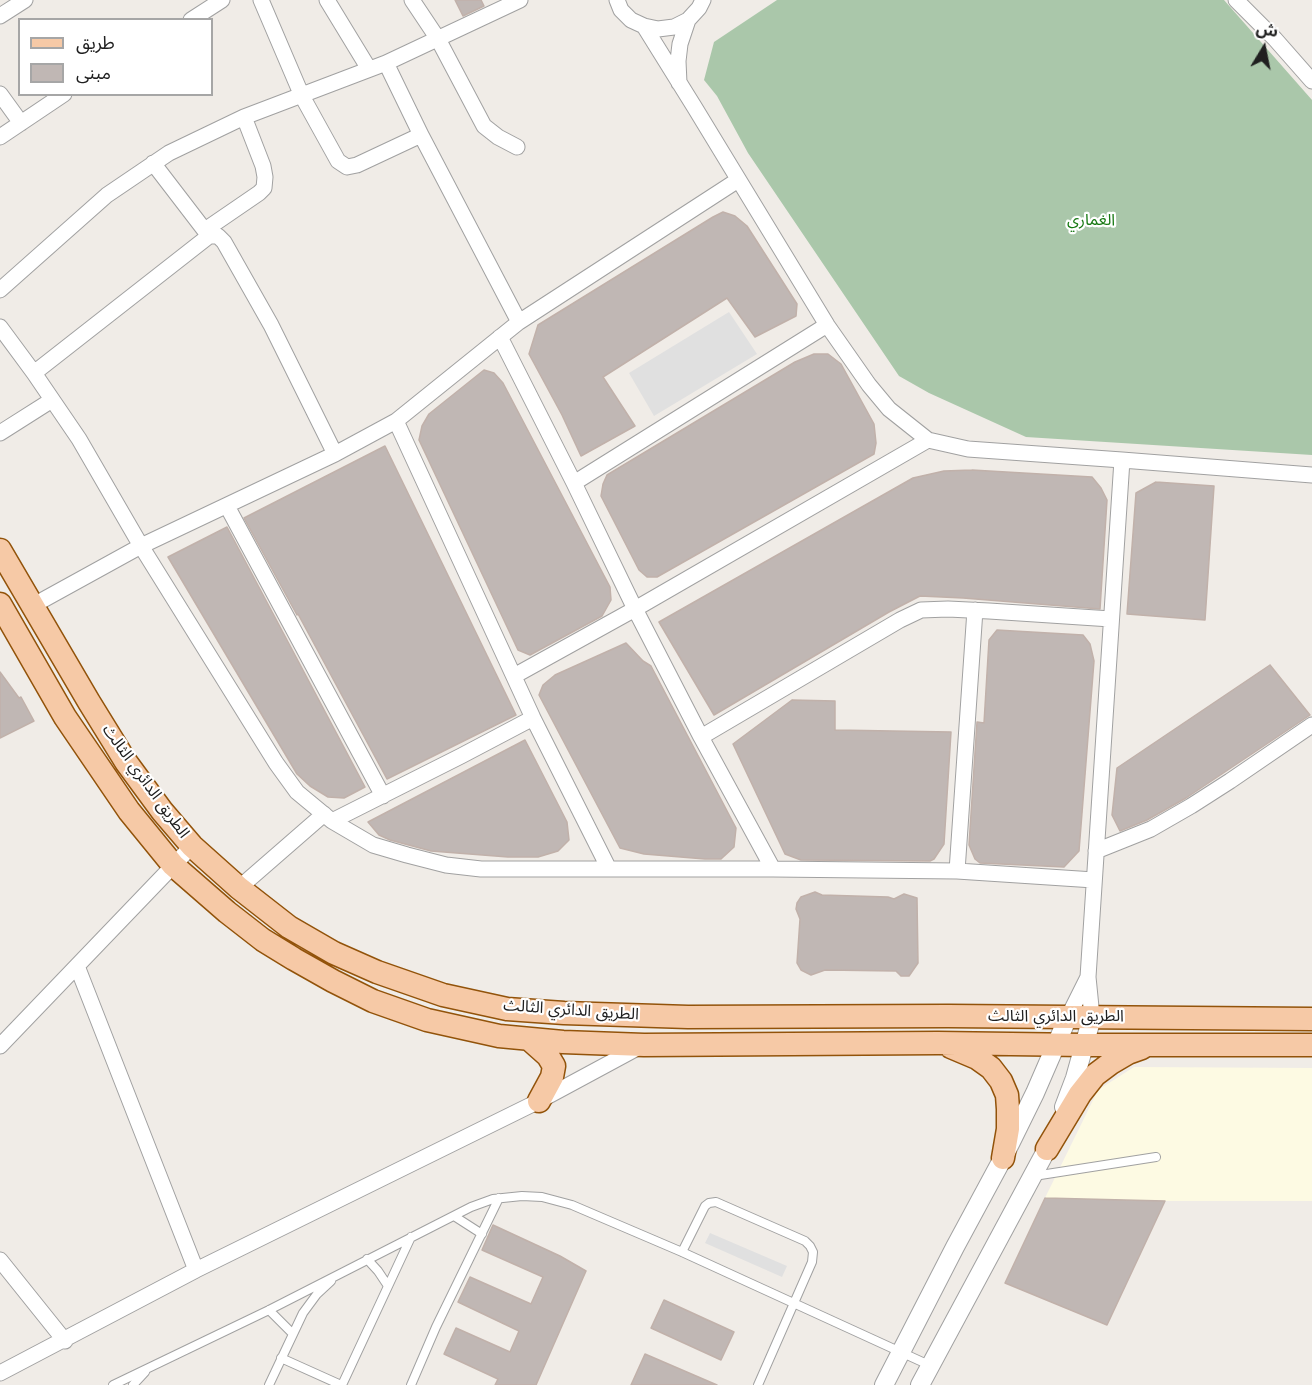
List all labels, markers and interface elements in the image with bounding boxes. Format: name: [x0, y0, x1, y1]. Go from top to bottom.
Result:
text: ش: [1254, 17, 1280, 43]
legend: [18, 18, 213, 96]
north arrow: [1234, 18, 1294, 78]
text: طريق: [76, 30, 115, 56]
text: مبنى: [76, 60, 111, 86]
park label: الغماري: [1067, 211, 1115, 231]
street label: الطريق الدائري الثالث: [97, 721, 193, 843]
street label: الطريق الدائري الثالث: [503, 997, 639, 1025]
street label: الطريق الدائري الثالث: [988, 1007, 1124, 1027]

